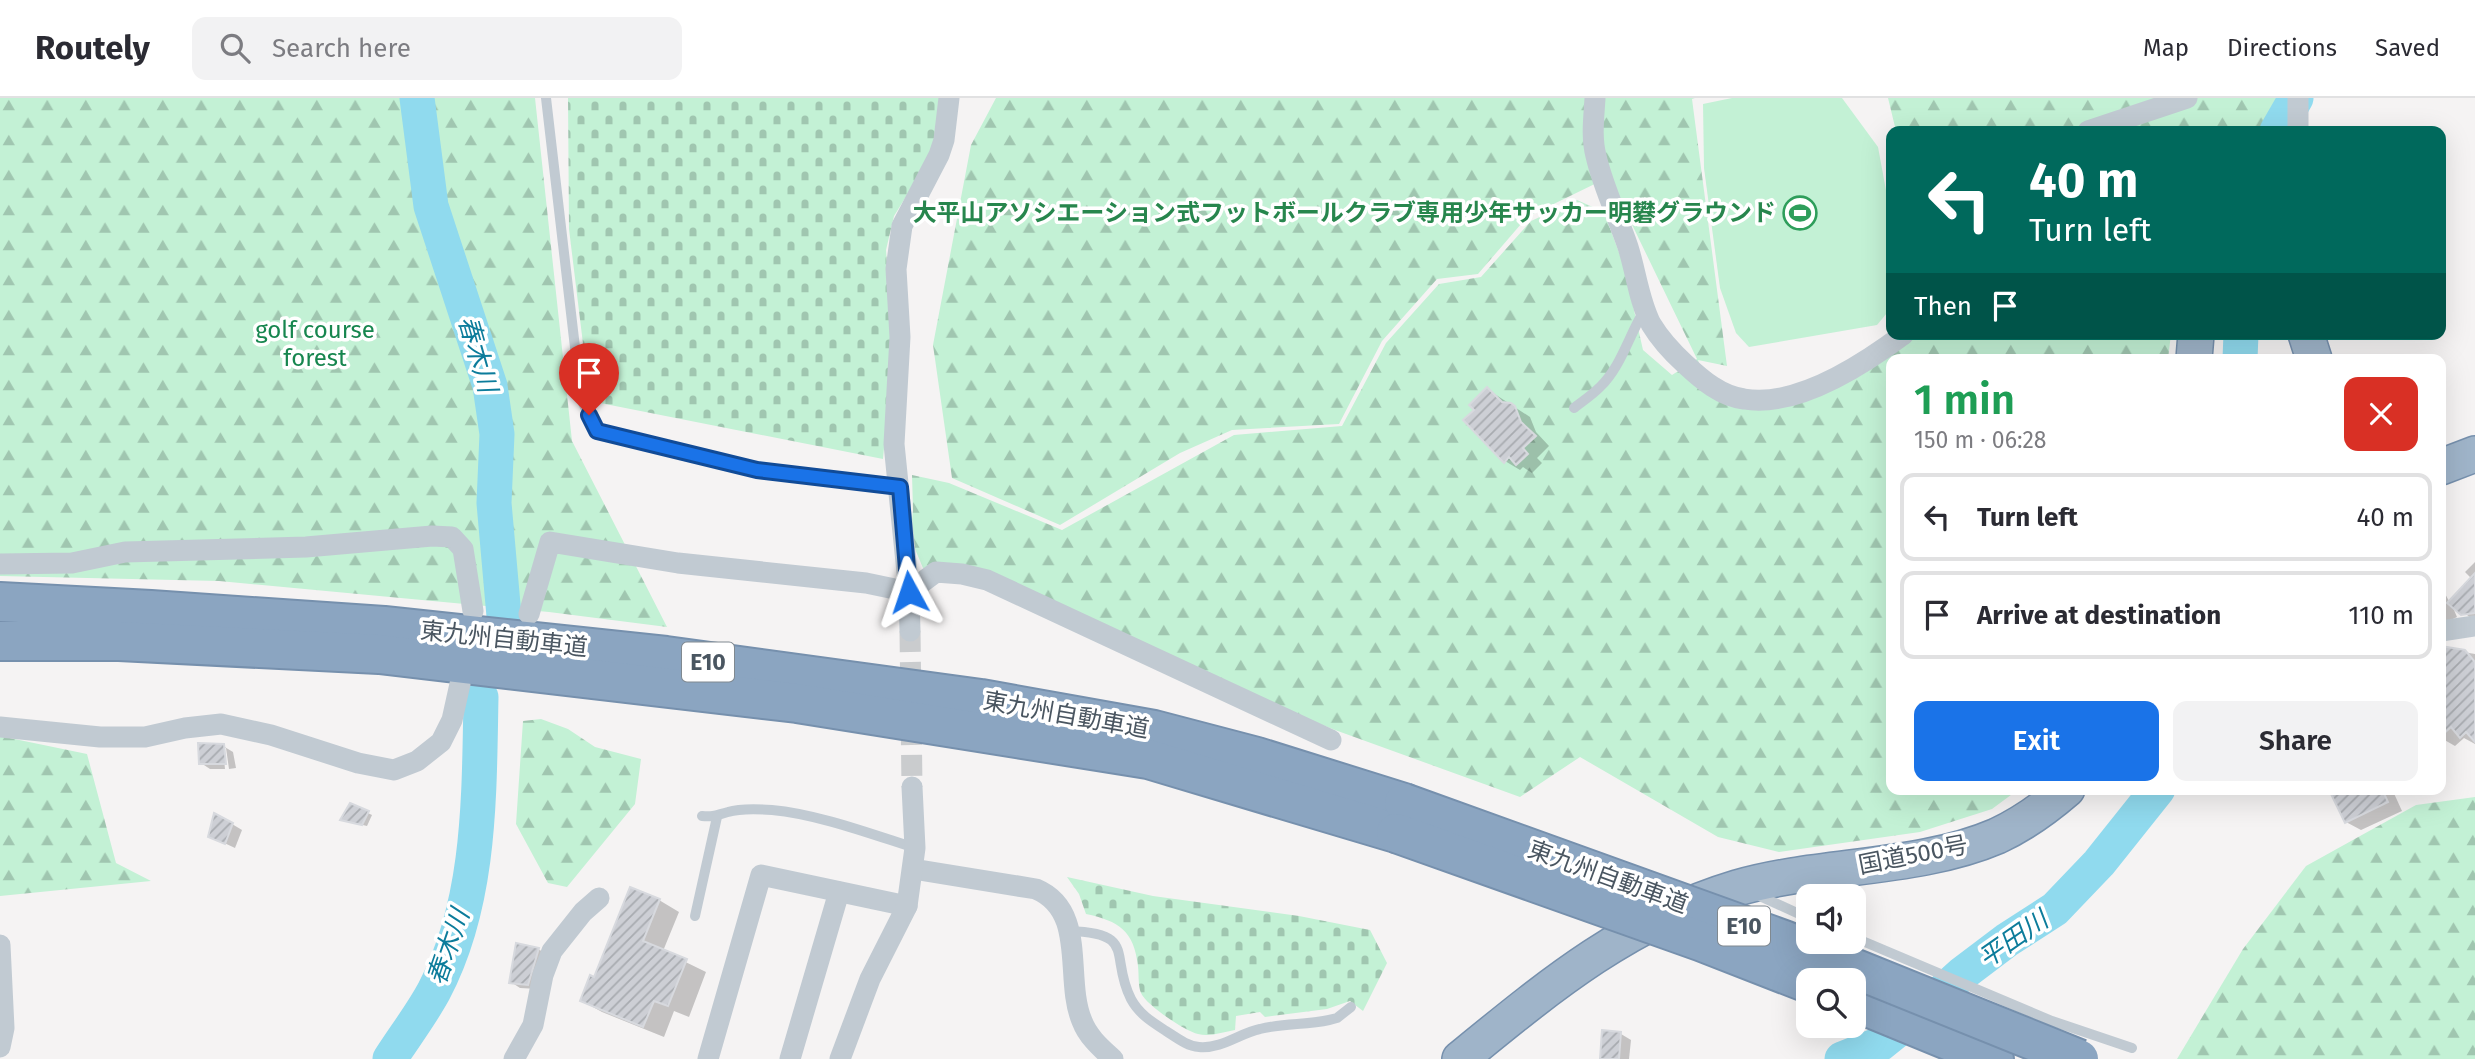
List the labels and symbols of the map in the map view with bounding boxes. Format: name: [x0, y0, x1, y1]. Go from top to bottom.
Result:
sports icon: 大平山アソシエーション式フットボールクラブ専用少年サッカー明礬グラウンド: [1781, 194, 1819, 232]
place label: 大平山アソシエーション式フットボールクラブ専用少年サッカー明礬グラウンド: [912, 199, 1776, 227]
water label: 春木川: [452, 312, 504, 399]
park label: golf course forest: [255, 316, 375, 372]
pin: [559, 343, 619, 415]
position arrow: [872, 555, 946, 629]
street label: 東九州自動車道: [419, 616, 589, 662]
road number: E10: [682, 642, 734, 682]
street label: 東九州自動車道: [981, 687, 1151, 743]
street label: 国道500号: [1856, 831, 1970, 879]
street label: 東九州自動車道: [1524, 835, 1692, 919]
water label: 春木川: [421, 902, 477, 989]
water label: 平田川: [1972, 903, 2057, 974]
road number: E10: [1718, 906, 1770, 946]

